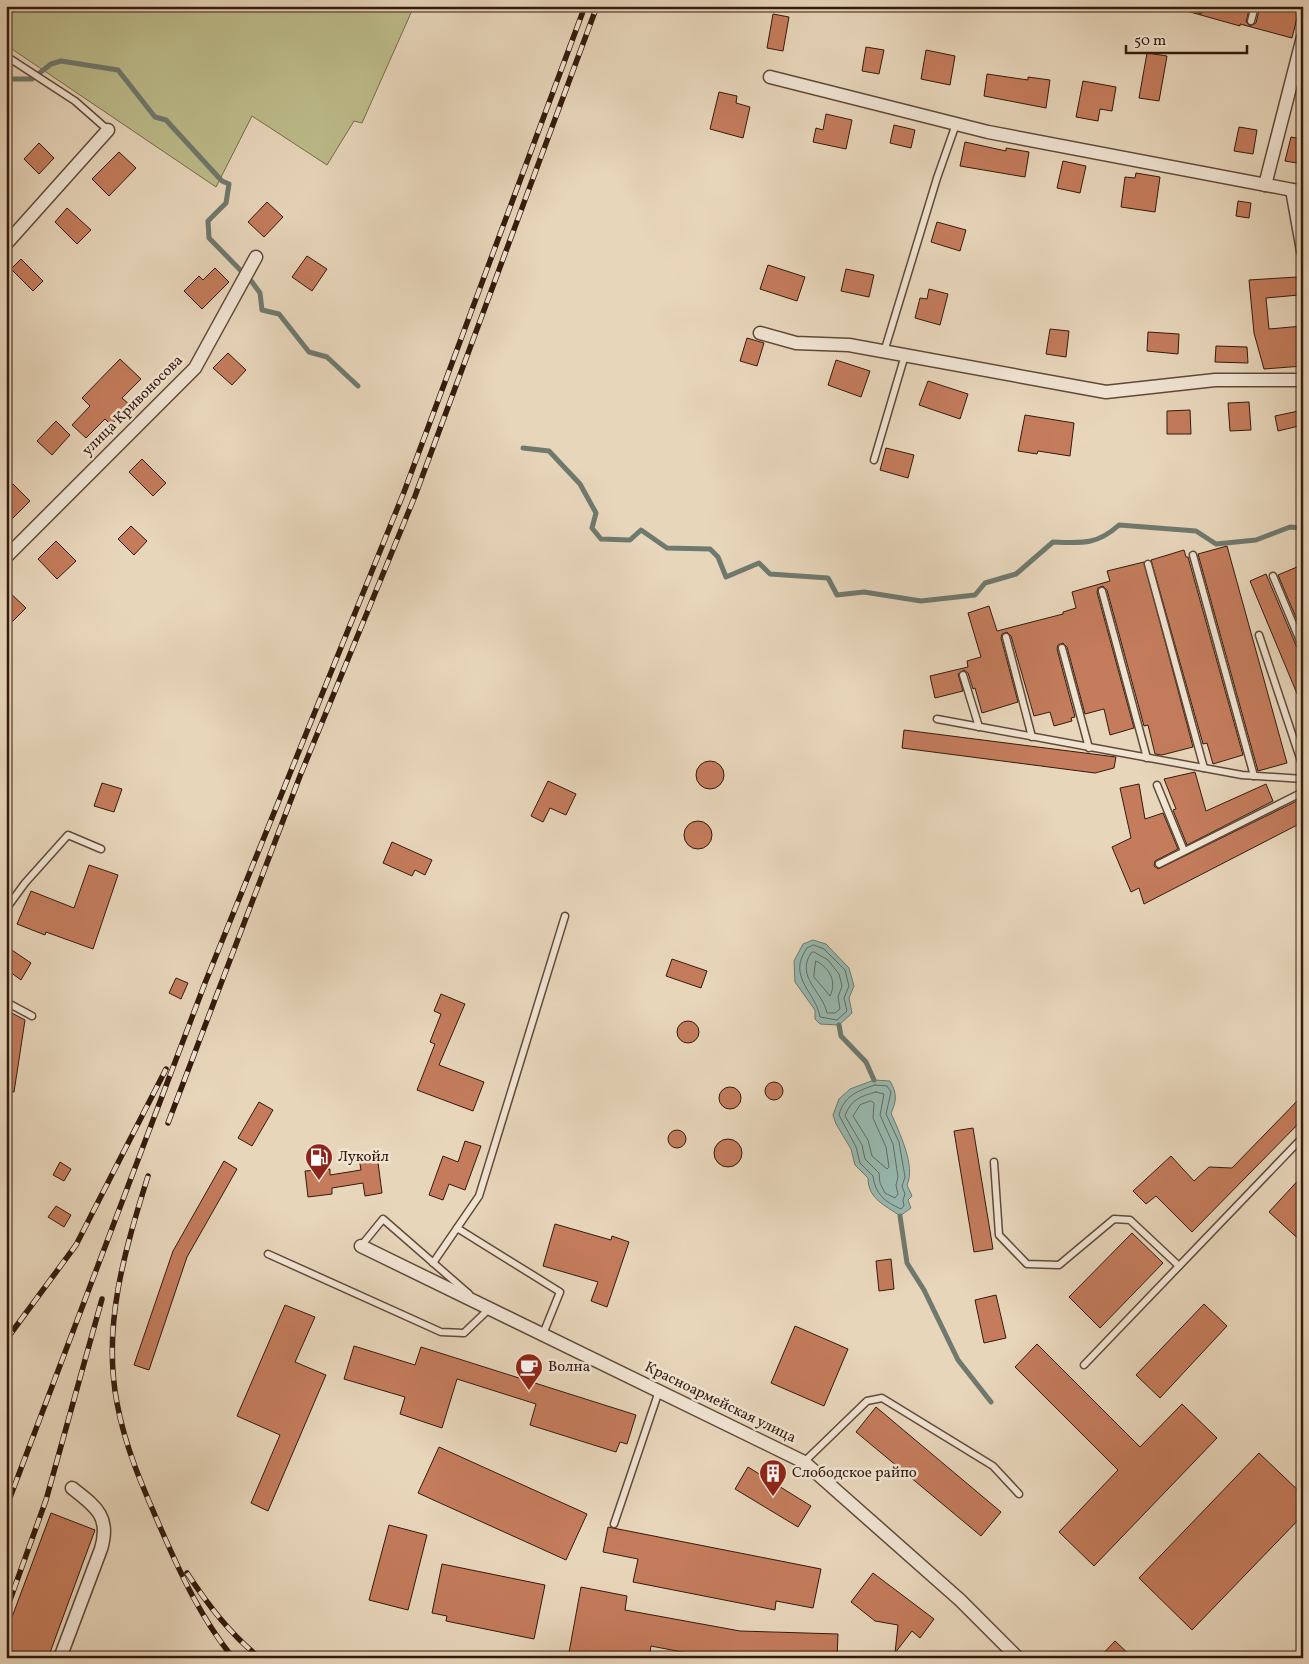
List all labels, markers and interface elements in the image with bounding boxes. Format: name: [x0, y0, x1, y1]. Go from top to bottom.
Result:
scale bar: [1126, 22, 1248, 54]
text: 50 m: [1134, 31, 1166, 52]
street label: улица Кривоносова: [78, 351, 188, 461]
fuel station icon: Лукойл: [304, 1142, 334, 1181]
place label: Лукойл: [338, 1147, 389, 1168]
cafe icon: Волна: [514, 1352, 544, 1391]
place label: Волна: [548, 1357, 590, 1378]
street label: Красноармейская улица: [641, 1357, 799, 1449]
building icon: Слободское райпо: [758, 1458, 788, 1497]
place label: Слободское райпо: [792, 1463, 917, 1484]

